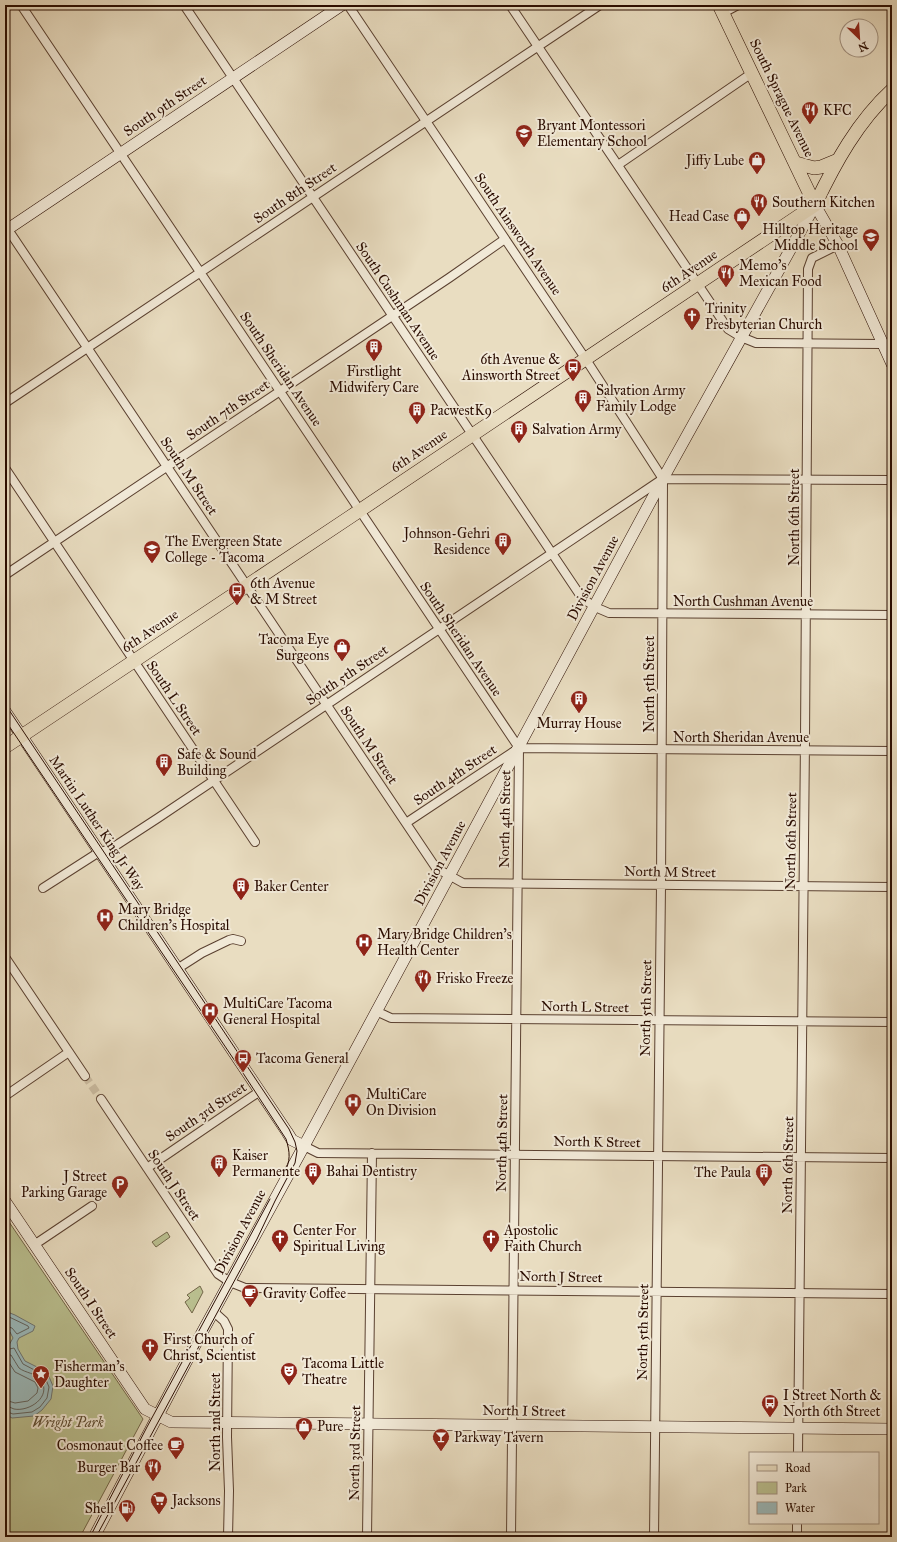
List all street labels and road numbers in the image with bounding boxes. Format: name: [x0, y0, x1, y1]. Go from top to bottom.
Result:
street label: South Sprague Avenue: [746, 36, 818, 160]
street label: South 9th Street: [120, 72, 210, 140]
street label: South 8th Street: [250, 159, 340, 227]
street label: South Ainsworth Avenue: [471, 170, 565, 298]
street label: South Cushman Avenue: [352, 239, 444, 363]
street label: 6th Avenue: [657, 246, 721, 296]
street label: South Sheridan Avenue: [236, 308, 326, 430]
street label: South 7th Street: [183, 376, 273, 444]
street label: 6th Avenue: [387, 426, 451, 476]
street label: South M Street: [157, 434, 221, 518]
street label: North 6th Street: [786, 468, 803, 566]
street label: Division Avenue: [563, 532, 623, 624]
street label: South Sheridan Avenue: [416, 578, 506, 700]
street label: North Cushman Avenue: [673, 593, 813, 610]
street label: 6th Avenue: [118, 606, 182, 656]
street label: North 5th Street: [641, 636, 658, 732]
street label: South 5th Street: [303, 641, 391, 709]
street label: South L Street: [143, 657, 205, 739]
street label: South M Street: [337, 703, 401, 787]
street label: North Sheridan Avenue: [673, 729, 809, 746]
street label: South 4th Street: [410, 741, 500, 809]
street label: Martin Luther King Jr Way: [45, 752, 149, 895]
street label: North 4th Street: [496, 770, 514, 868]
street label: North 6th Street: [782, 792, 800, 890]
street label: Division Avenue: [410, 817, 470, 909]
street label: North M Street: [624, 863, 716, 881]
street label: North 5th Street: [637, 959, 655, 1057]
street label: North L Street: [541, 998, 629, 1016]
street label: South 3rd Street: [162, 1079, 250, 1145]
street label: North 4th Street: [493, 1094, 511, 1192]
street label: North 6th Street: [779, 1116, 797, 1214]
street label: North K Street: [553, 1133, 641, 1151]
street label: South J Street: [143, 1146, 204, 1224]
street label: Division Avenue: [210, 1186, 270, 1278]
street label: South I Street: [61, 1264, 121, 1342]
street label: North J Street: [519, 1268, 603, 1287]
street label: North 5th Street: [634, 1283, 652, 1381]
street label: North 2nd Street: [207, 1372, 224, 1472]
street label: North I Street: [482, 1402, 566, 1420]
street label: North 3rd Street: [346, 1405, 364, 1501]

